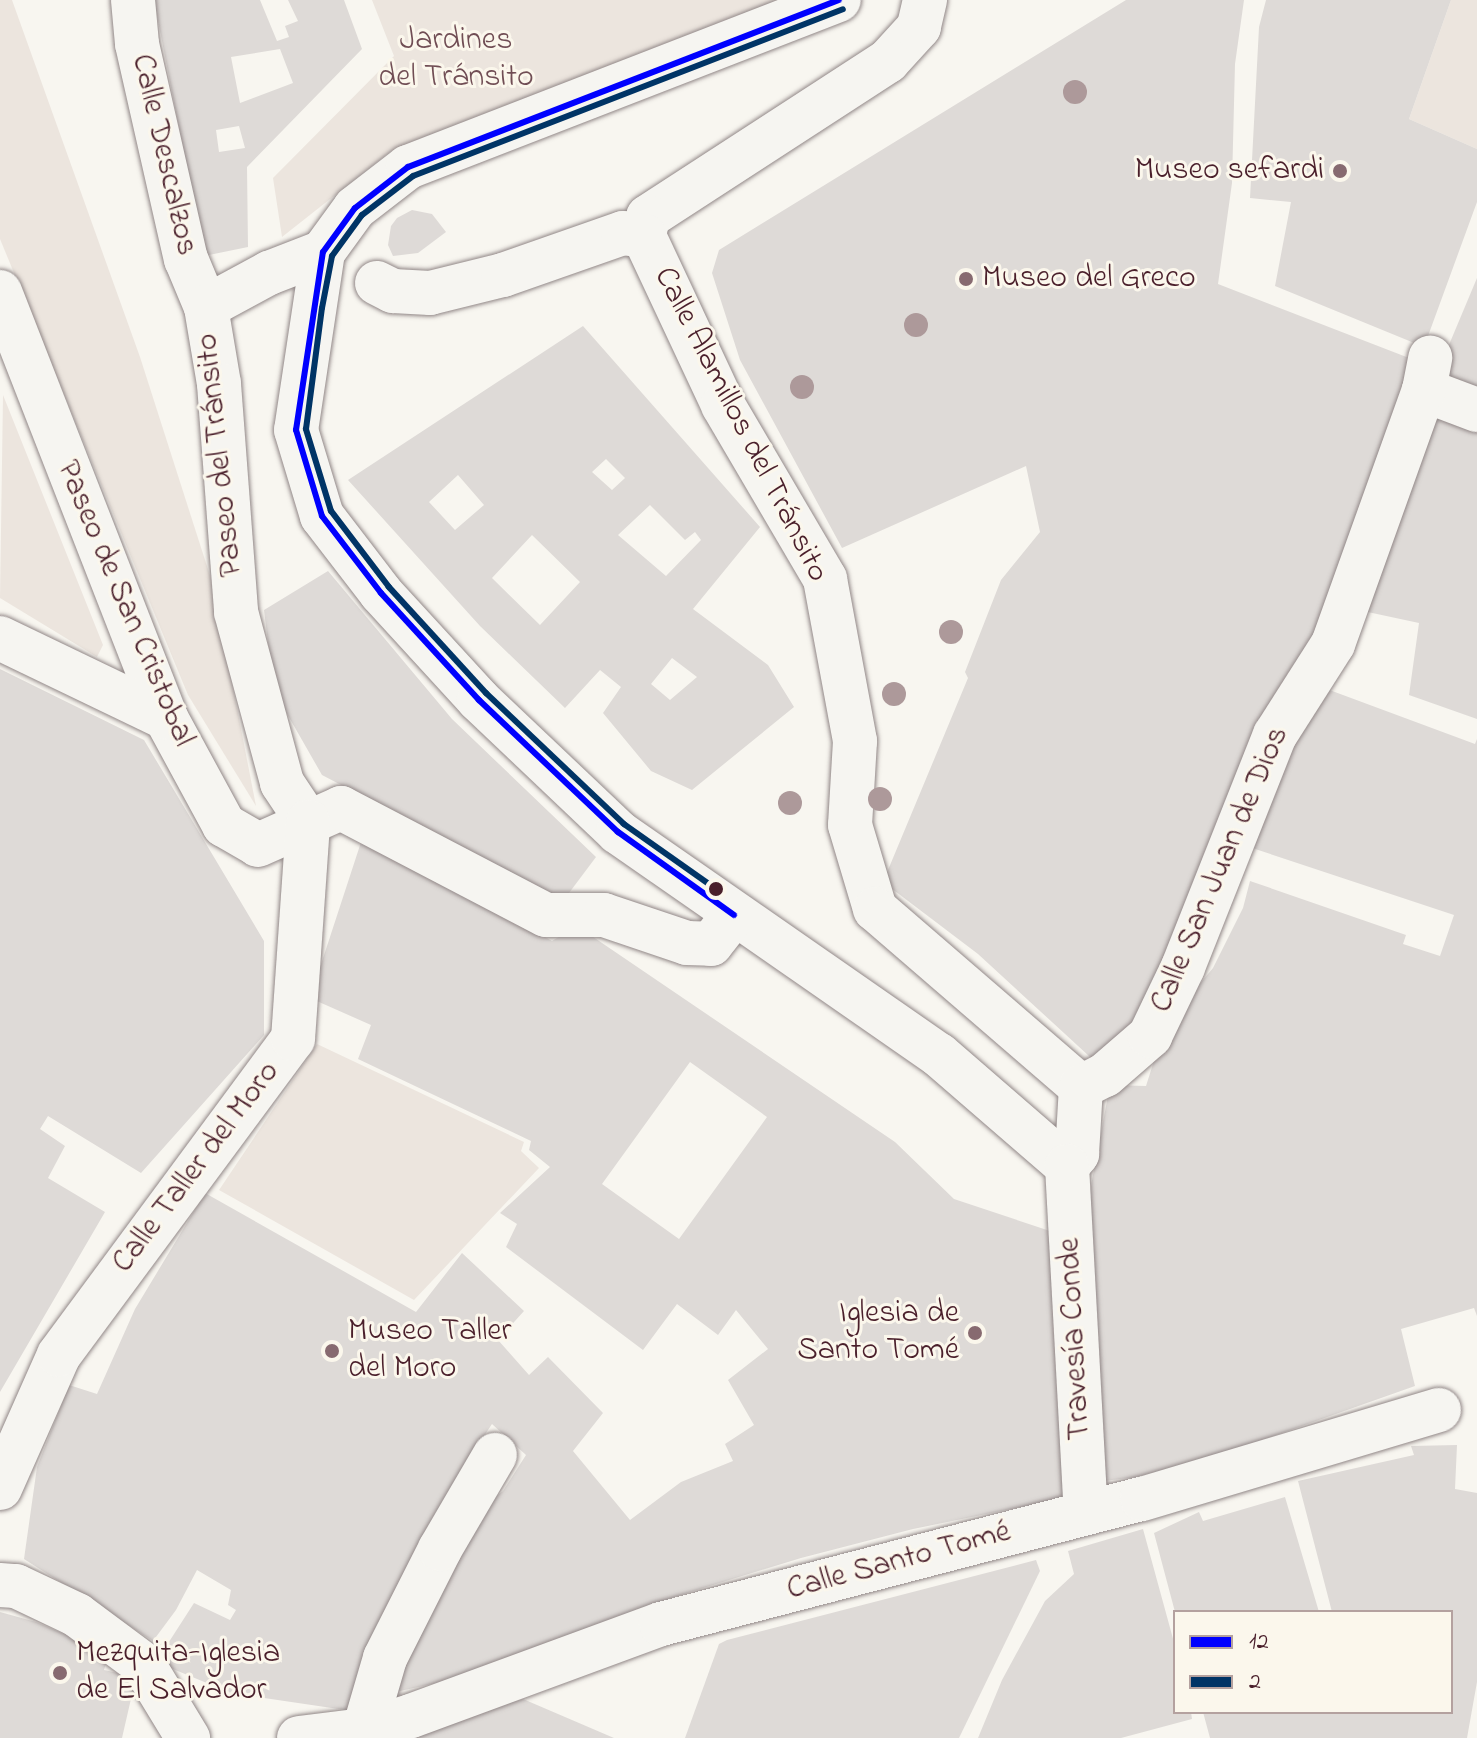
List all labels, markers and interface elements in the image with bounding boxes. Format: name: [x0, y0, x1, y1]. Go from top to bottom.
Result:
park label: Jardines del Tránsito: [378, 23, 534, 98]
street label: Calle Descalzos: [121, 51, 205, 259]
place label: Museo sefardi: [1135, 152, 1324, 190]
marker: Museo sefardi: [1331, 162, 1349, 180]
place label: Museo del Greco: [982, 260, 1196, 298]
street label: Calle Alamillos del Tránsito: [644, 261, 836, 589]
marker: Museo del Greco: [957, 270, 975, 288]
street label: Paseo del Tránsito: [189, 331, 253, 579]
street label: Paseo de San Cristobal: [46, 455, 202, 753]
street label: Calle San Juan de Dios: [1143, 721, 1299, 1019]
unlabelled marker: [708, 881, 724, 897]
street label: Calle Taller del Moro: [105, 1055, 289, 1281]
street label: Travesía Conde: [1052, 1237, 1100, 1441]
place label: Iglesia de Santo Tomé: [797, 1296, 959, 1371]
place label: Museo Taller del Moro: [348, 1314, 512, 1389]
marker: Iglesia de Santo Tomé: [966, 1324, 984, 1342]
marker: Museo Taller del Moro: [323, 1342, 341, 1360]
street label: Calle Santo Tomé: [783, 1514, 1015, 1610]
legend: [1173, 1610, 1453, 1714]
text: 12: [1249, 1625, 1269, 1660]
place label: Mezquita-Iglesia de El Salvador: [76, 1636, 280, 1711]
marker: Mezquita-Iglesia de El Salvador: [51, 1664, 69, 1682]
text: 2: [1249, 1665, 1261, 1700]

